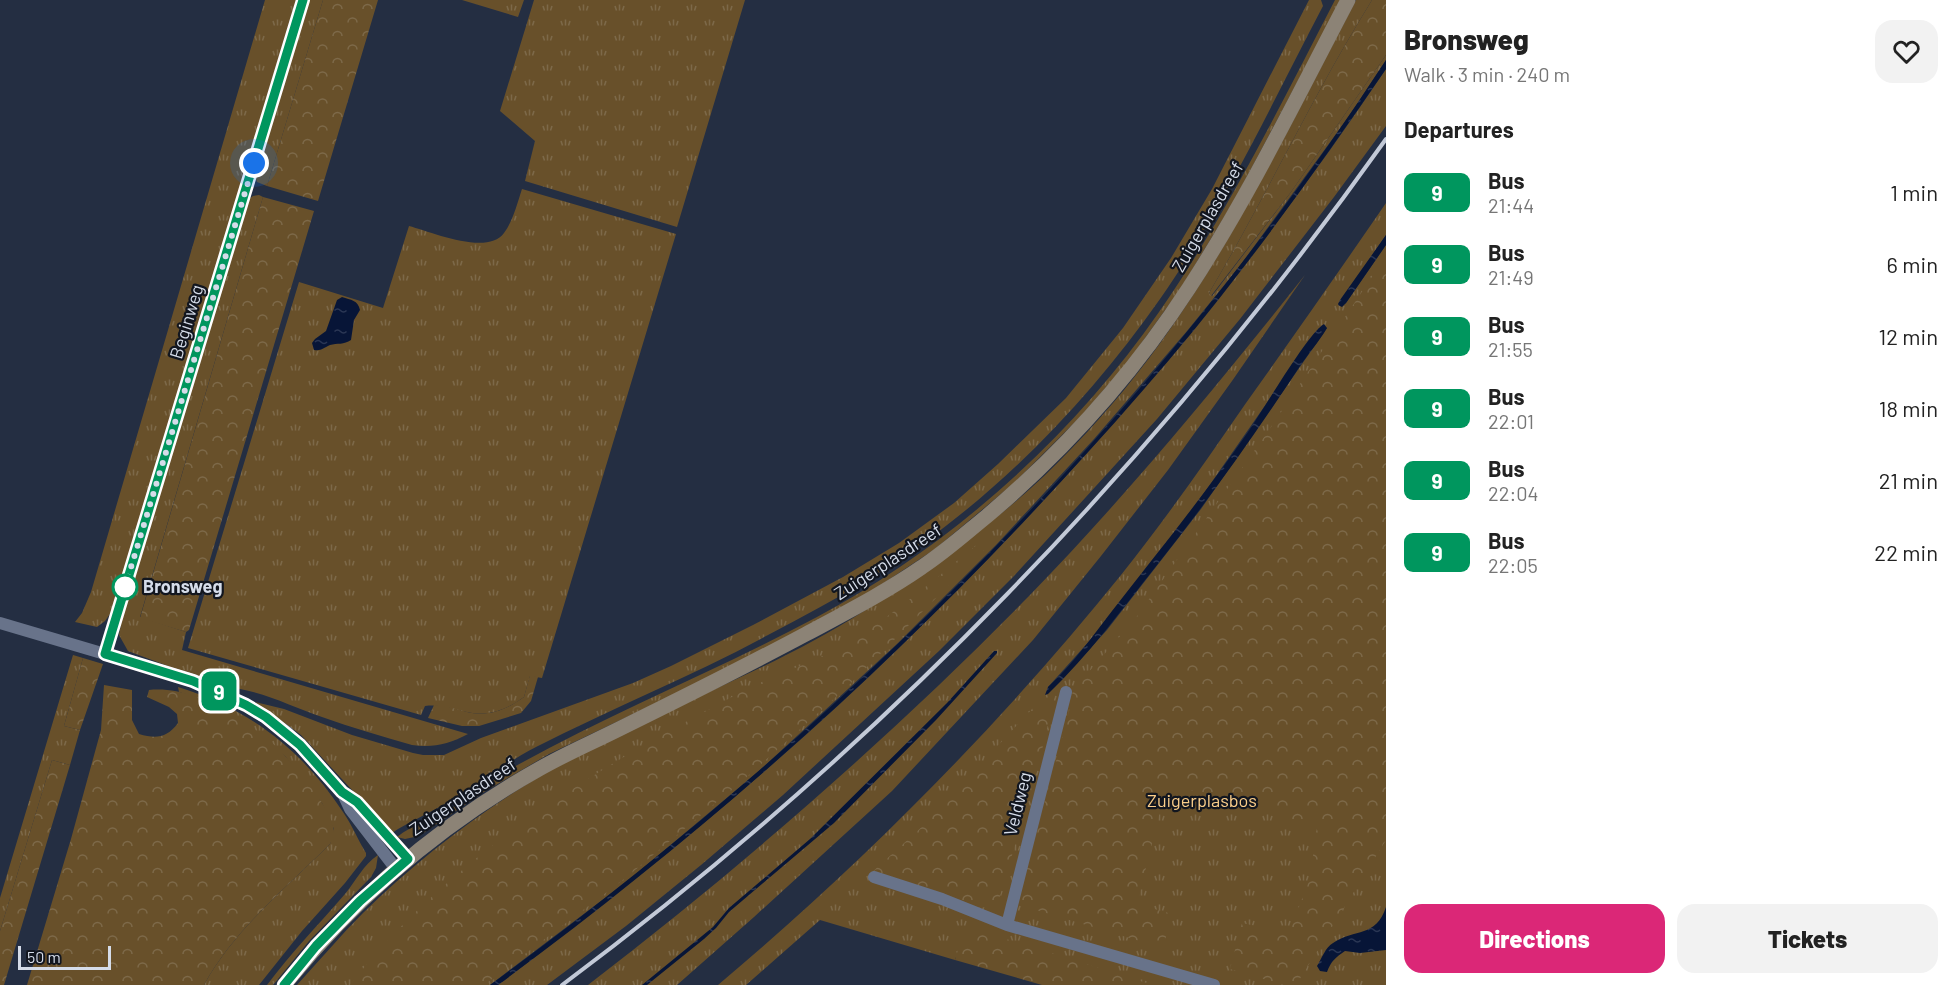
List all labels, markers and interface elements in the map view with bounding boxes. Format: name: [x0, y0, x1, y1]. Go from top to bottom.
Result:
button: heart: [1875, 20, 1938, 83]
text: Bronsweg: [1404, 22, 1529, 56]
text: Walk · 3 min · 240 m: [1404, 62, 1570, 86]
text: Departures: [1404, 116, 1514, 142]
your location: [239, 148, 269, 178]
street label: Zuigerplasdreef: [1167, 157, 1248, 276]
text: Bus: [1488, 167, 1525, 193]
text: 1 min: [1890, 179, 1938, 205]
text: 9: [1431, 180, 1443, 205]
text: 21:44: [1488, 193, 1534, 217]
text: Bus: [1488, 239, 1525, 265]
text: 6 min: [1887, 251, 1938, 277]
text: 9: [1431, 252, 1443, 277]
text: 21:49: [1488, 265, 1534, 289]
street label: Beginweg: [164, 282, 208, 362]
text: Bus: [1488, 311, 1525, 337]
text: 12 min: [1878, 323, 1938, 349]
text: 9: [1431, 324, 1443, 349]
text: 21:55: [1488, 337, 1533, 361]
text: Bus: [1488, 383, 1525, 409]
text: 18 min: [1879, 395, 1938, 421]
text: 9: [1431, 396, 1443, 421]
text: 22:01: [1488, 409, 1534, 433]
text: Bus: [1488, 455, 1525, 481]
text: 21 min: [1879, 467, 1938, 493]
text: 9: [1431, 468, 1443, 493]
text: 22:04: [1488, 481, 1539, 505]
street label: Zuigerplasdreef: [830, 518, 945, 604]
text: Bus: [1488, 527, 1525, 553]
text: 22 min: [1874, 539, 1938, 565]
text: 9: [1431, 540, 1443, 565]
text: 22:05: [1488, 553, 1538, 577]
marker: Bronsweg: [112, 574, 138, 600]
place label: Bronsweg: [143, 575, 222, 597]
line badge: 9: [200, 672, 238, 710]
text: 9: [213, 679, 225, 704]
street label: Zuigerplasdreef: [405, 752, 520, 840]
street label: Veldweg: [998, 769, 1036, 838]
park label: Zuigerplasbos: [1147, 789, 1257, 811]
button: Directions: [1404, 904, 1665, 973]
button: Tickets: [1677, 904, 1938, 973]
scale bar: [18, 943, 111, 970]
text: 50 m: [27, 947, 61, 966]

